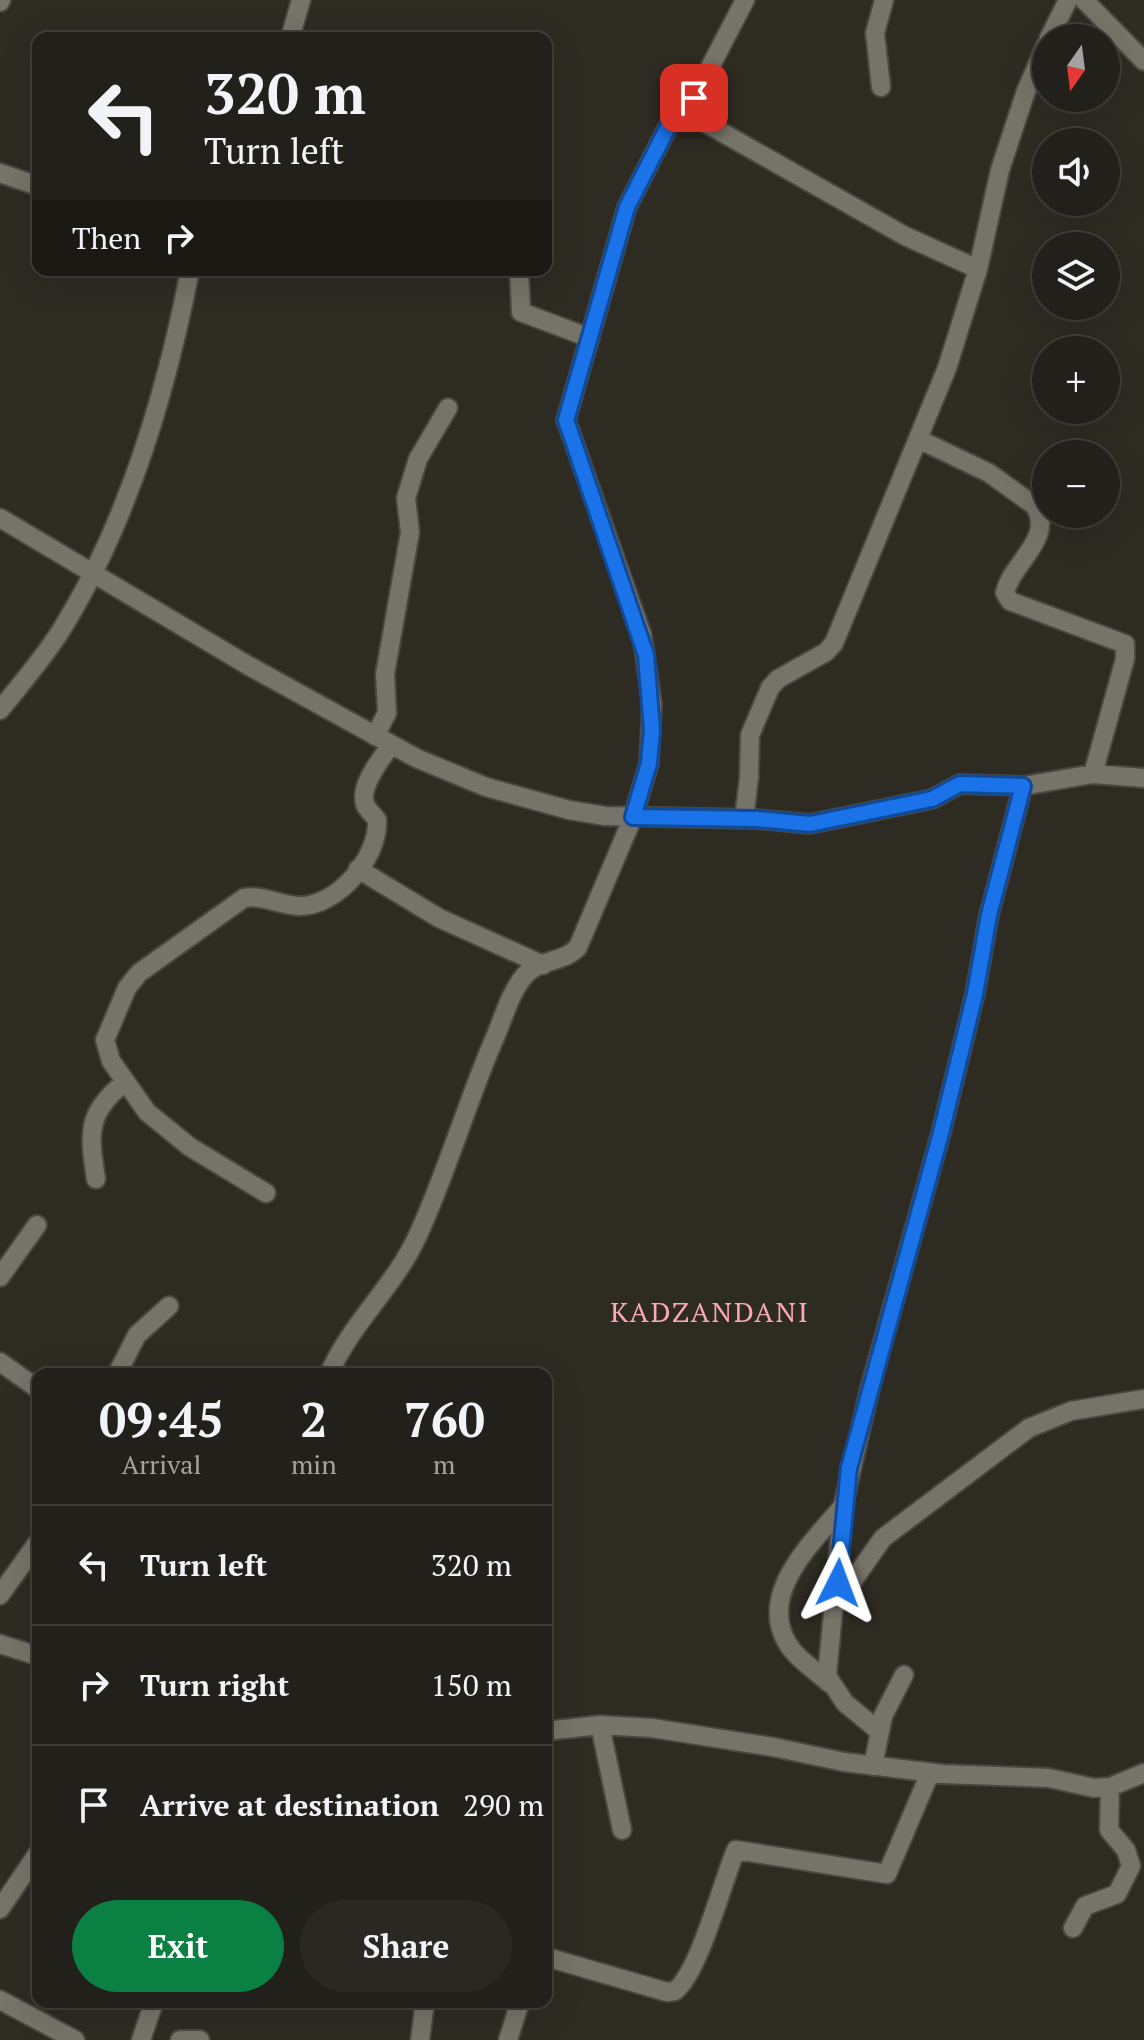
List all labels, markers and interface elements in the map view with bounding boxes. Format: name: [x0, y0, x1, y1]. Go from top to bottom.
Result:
north arrow: [1032, 24, 1120, 112]
map controls: [1032, 24, 1120, 528]
text: 320 m: [204, 56, 366, 130]
icon: left: [72, 64, 176, 168]
pin: [660, 64, 728, 132]
icon: arrive: [672, 76, 716, 120]
text: Turn left: [204, 127, 344, 174]
button: sound: [1032, 128, 1120, 216]
icon: right: [157, 216, 201, 260]
text: Then: [72, 218, 141, 258]
button: layers: [1032, 232, 1120, 320]
button: +: [1032, 336, 1120, 424]
button: −: [1032, 440, 1120, 528]
district label: KADZANDANI: [610, 1293, 810, 1330]
text: 09:45: [99, 1387, 224, 1451]
text: 2: [300, 1387, 327, 1451]
text: 760: [404, 1387, 485, 1451]
text: Arrival: [122, 1447, 201, 1481]
text: min: [291, 1447, 337, 1481]
text: m: [433, 1447, 456, 1481]
position arrow: [796, 1541, 880, 1625]
icon: left: [72, 1543, 116, 1587]
text: Turn left: [140, 1545, 267, 1585]
text: 320 m: [431, 1545, 512, 1585]
icon: right: [72, 1663, 116, 1707]
text: Turn right: [140, 1665, 289, 1705]
text: 150 m: [431, 1665, 512, 1705]
icon: arrive: [72, 1783, 116, 1827]
text: Arrive at destination: [140, 1785, 439, 1825]
text: 290 m: [463, 1785, 544, 1825]
button: Exit: [72, 1900, 284, 1992]
button: Share: [300, 1900, 512, 1992]

